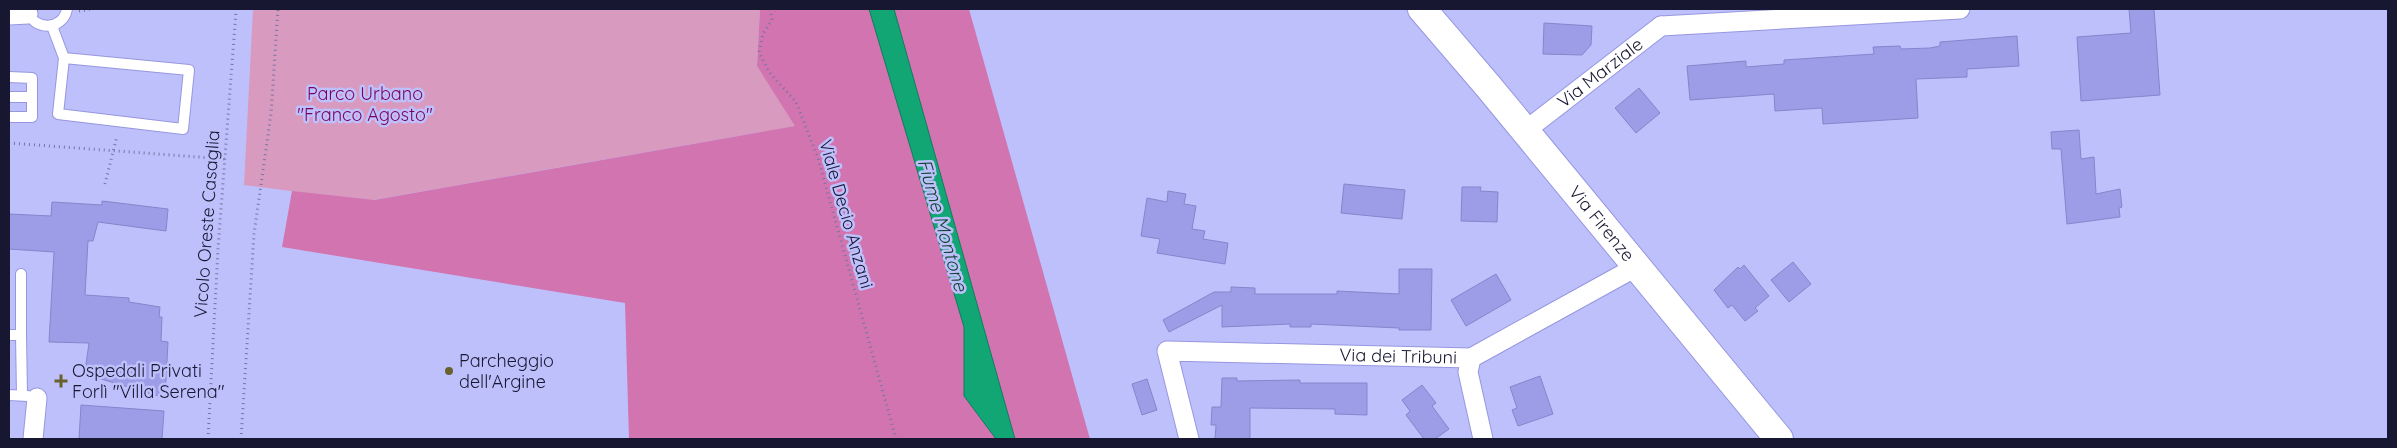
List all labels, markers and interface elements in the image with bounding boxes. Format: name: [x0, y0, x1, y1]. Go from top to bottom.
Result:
street label: Via Marziale: [1553, 32, 1647, 113]
park label: Parco Urbano "Franco Agosto": [297, 82, 433, 126]
street label: Vicolo Oreste Casaglia: [188, 129, 225, 319]
street label: Viale Decio Anzani: [814, 137, 879, 291]
water label: Fiume Montone: [913, 156, 974, 295]
street label: Via Firenze: [1564, 181, 1640, 266]
street label: Via dei Tribuni: [1339, 343, 1457, 369]
place label: Parcheggio dell'Argine: [459, 349, 554, 393]
place label: Ospedali Privati Forlì "Villa Serena": [72, 359, 225, 403]
marker: Parcheggio dell'Argine: [443, 365, 455, 377]
marker: Ospedali Privati Forlì "Villa Serena": [54, 374, 68, 388]

